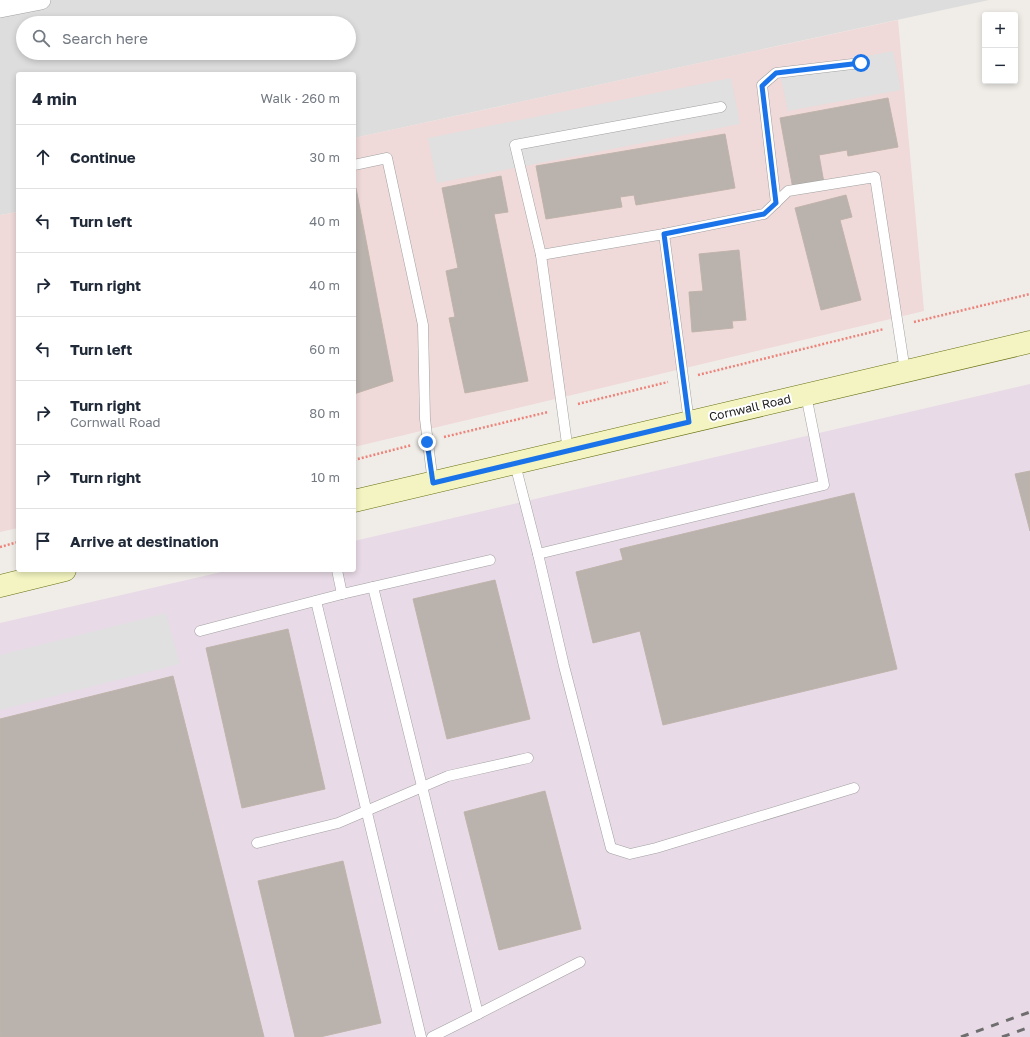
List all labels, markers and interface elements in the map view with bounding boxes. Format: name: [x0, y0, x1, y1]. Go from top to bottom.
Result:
map controls: [982, 12, 1018, 84]
button: +: [982, 12, 1018, 48]
search box: [16, 16, 356, 60]
icon: search: [30, 27, 52, 49]
text: Search here: [62, 29, 148, 47]
button: −: [982, 48, 1018, 84]
route start: [852, 54, 870, 72]
text: 4 min: [32, 88, 77, 109]
text: Walk · 260 m: [261, 90, 340, 106]
icon: ahead: [32, 146, 54, 168]
text: Continue: [70, 148, 136, 166]
text: 30 m: [310, 149, 340, 165]
icon: left: [32, 210, 54, 232]
text: Turn left: [70, 212, 132, 230]
text: 40 m: [309, 213, 340, 229]
icon: right: [32, 274, 54, 296]
text: Turn right: [70, 276, 141, 294]
text: 40 m: [309, 277, 340, 293]
icon: left: [32, 338, 54, 360]
text: Turn left: [70, 340, 132, 358]
text: 60 m: [309, 341, 340, 357]
street label: Cornwall Road: [707, 391, 792, 424]
text: Turn right: [70, 396, 141, 414]
icon: right: [32, 402, 54, 424]
text: 80 m: [309, 405, 340, 421]
text: Cornwall Road: [70, 414, 161, 430]
route end: [418, 433, 436, 451]
icon: right: [32, 466, 54, 488]
text: Turn right: [70, 468, 141, 486]
text: 10 m: [311, 469, 340, 485]
icon: arrive: [32, 530, 54, 552]
text: Arrive at destination: [70, 532, 219, 550]

